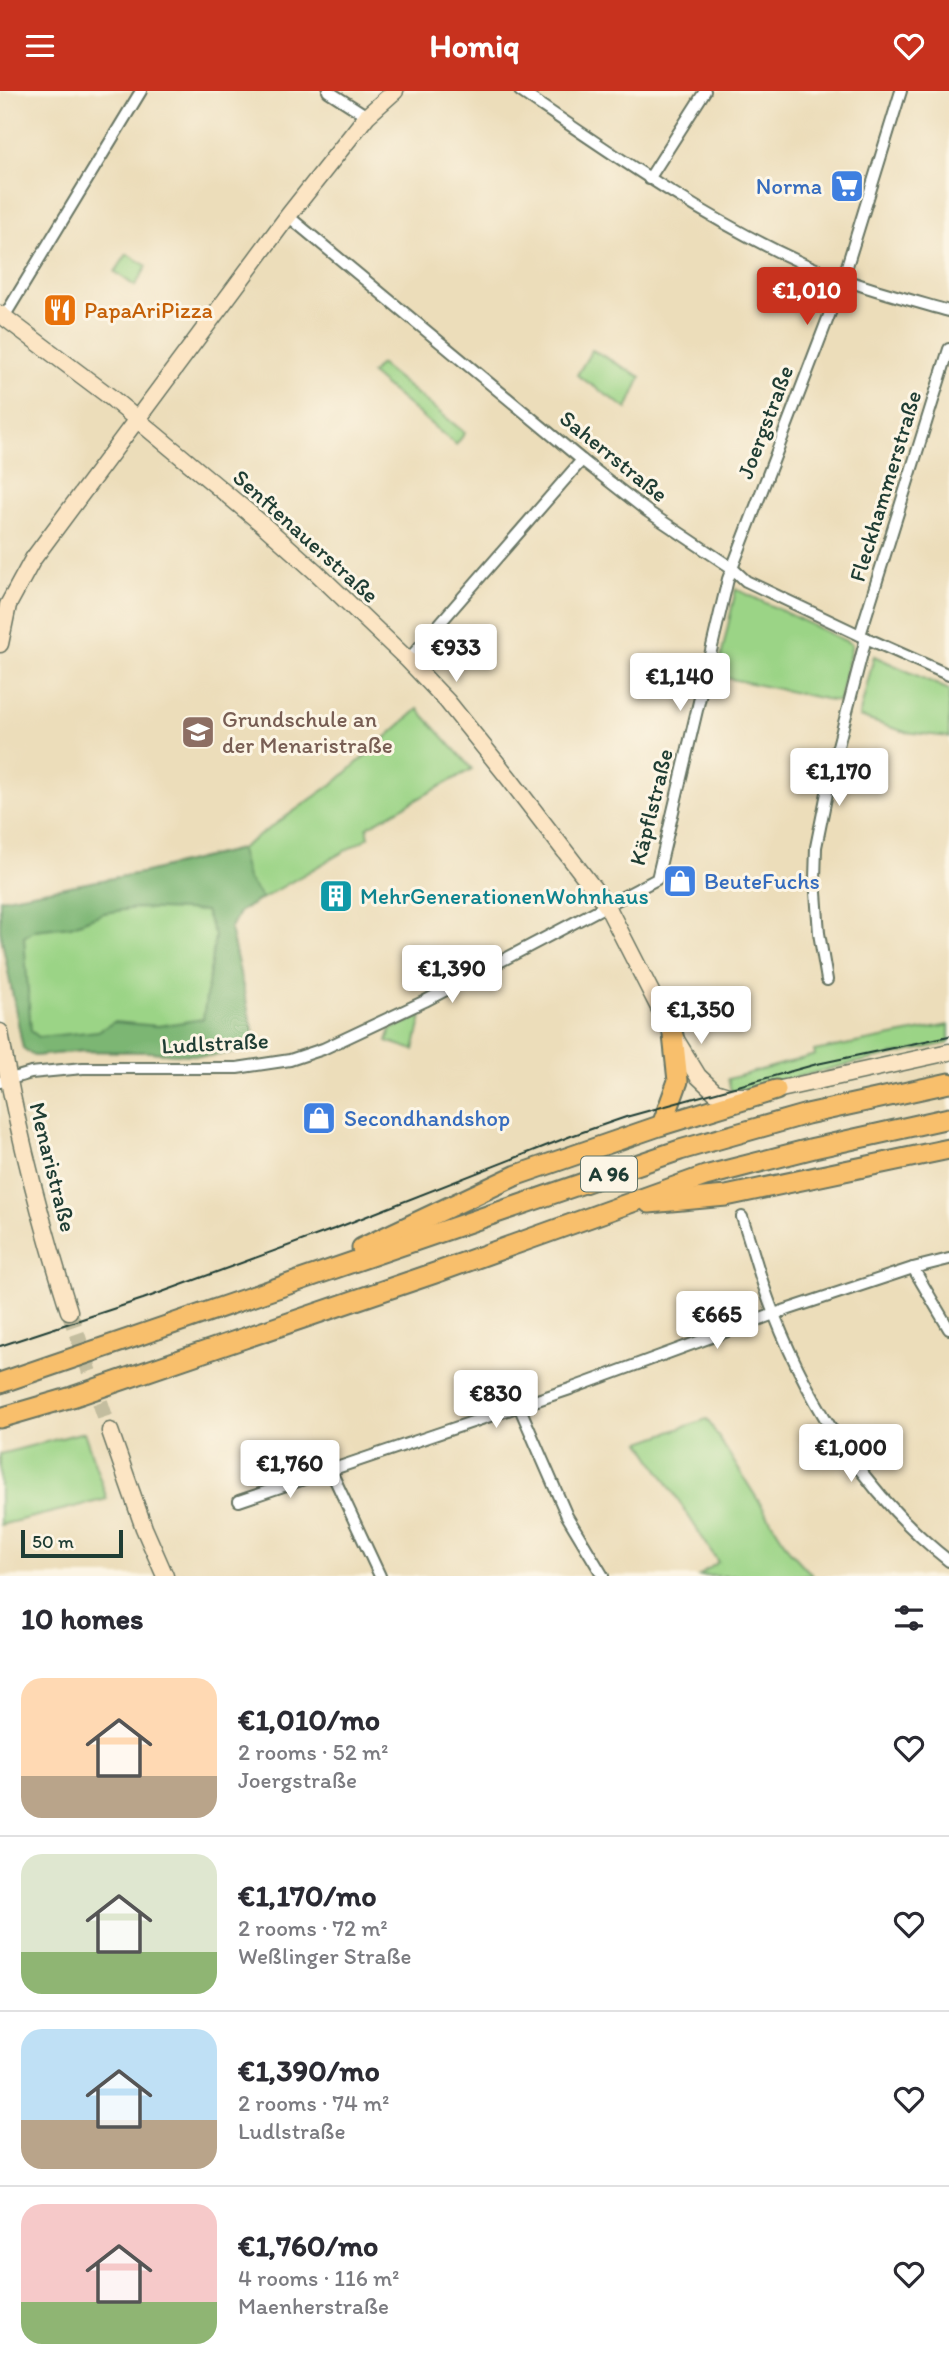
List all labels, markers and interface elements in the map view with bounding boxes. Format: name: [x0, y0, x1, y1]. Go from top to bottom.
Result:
icon: menu: [21, 27, 59, 65]
text: Homiq: [430, 27, 519, 65]
icon: heart: [890, 27, 928, 65]
supermarket icon: Norma: [828, 167, 866, 205]
place label: Norma: [756, 172, 822, 200]
pin: €1,010: [750, 267, 864, 327]
text: €1,010: [773, 276, 841, 304]
restaurant icon: PapaAriPizza: [41, 291, 79, 329]
place label: PapaAriPizza: [84, 296, 213, 324]
street label: Joergstraße: [731, 361, 799, 483]
street label: Fleckhammerstraße: [843, 387, 927, 585]
street label: Saherrstraße: [554, 404, 674, 508]
street label: Senftenauerstraße: [227, 463, 385, 609]
pin: €933: [415, 625, 497, 684]
text: €933: [431, 633, 481, 661]
pin: €1,140: [623, 653, 737, 713]
text: €1,140: [646, 662, 714, 690]
place label: Grundschule an der Menaristraße: [222, 705, 393, 759]
school or university icon: Grundschule an der Menaristraße: [179, 713, 217, 751]
street label: Käpflstraße: [623, 746, 679, 868]
pin: €1,170: [782, 749, 896, 808]
text: €1,170: [806, 757, 872, 785]
shop icon: BeuteFuchs: [661, 862, 699, 900]
place label: BeuteFuchs: [704, 867, 820, 895]
building icon: MehrGenerationenWohnhaus: [317, 877, 355, 915]
place label: MehrGenerationenWohnhaus: [360, 882, 649, 910]
pin: €1,390: [395, 946, 509, 1005]
text: €1,390: [418, 954, 486, 982]
pin: €1,350: [644, 986, 758, 1046]
text: €1,350: [667, 995, 735, 1023]
street label: Ludlstraße: [161, 1026, 269, 1060]
street label: Menaristraße: [23, 1099, 83, 1235]
shop icon: Secondhandshop: [300, 1099, 338, 1137]
place label: Secondhandshop: [344, 1104, 510, 1132]
road number: A 96: [581, 1157, 637, 1191]
pin: €665: [676, 1291, 758, 1351]
text: €665: [692, 1300, 742, 1328]
pin: €830: [455, 1371, 537, 1430]
text: €830: [470, 1379, 522, 1407]
pin: €1,000: [794, 1425, 908, 1484]
text: €1,000: [815, 1433, 887, 1461]
pin: €1,760: [233, 1441, 347, 1500]
text: €1,760: [257, 1449, 324, 1477]
scale bar: [21, 1527, 122, 1559]
text: 50 m: [32, 1530, 74, 1553]
icon: filters: [890, 1599, 928, 1637]
text: 10 homes: [21, 1600, 144, 1637]
text: €1,010/mo: [238, 1701, 380, 1738]
icon: home: [77, 1706, 161, 1790]
icon: heart: [890, 1729, 928, 1767]
text: 2 rooms · 52 m²: [238, 1738, 388, 1766]
text: Joergstraße: [238, 1766, 357, 1794]
text: €1,170/mo: [238, 1877, 377, 1914]
icon: home: [77, 1882, 161, 1966]
icon: heart: [890, 1905, 928, 1943]
text: 2 rooms · 72 m²: [238, 1914, 388, 1942]
text: Weßlinger Straße: [238, 1942, 411, 1970]
text: €1,390/mo: [238, 2052, 380, 2089]
icon: home: [77, 2057, 161, 2141]
icon: heart: [890, 2080, 928, 2118]
text: 2 rooms · 74 m²: [238, 2089, 390, 2117]
text: Ludlstraße: [238, 2117, 346, 2145]
text: €1,760/mo: [238, 2227, 378, 2264]
icon: home: [77, 2232, 161, 2316]
icon: heart: [890, 2255, 928, 2293]
text: 4 rooms · 116 m²: [238, 2264, 400, 2292]
text: Maenherstraße: [238, 2292, 389, 2320]

